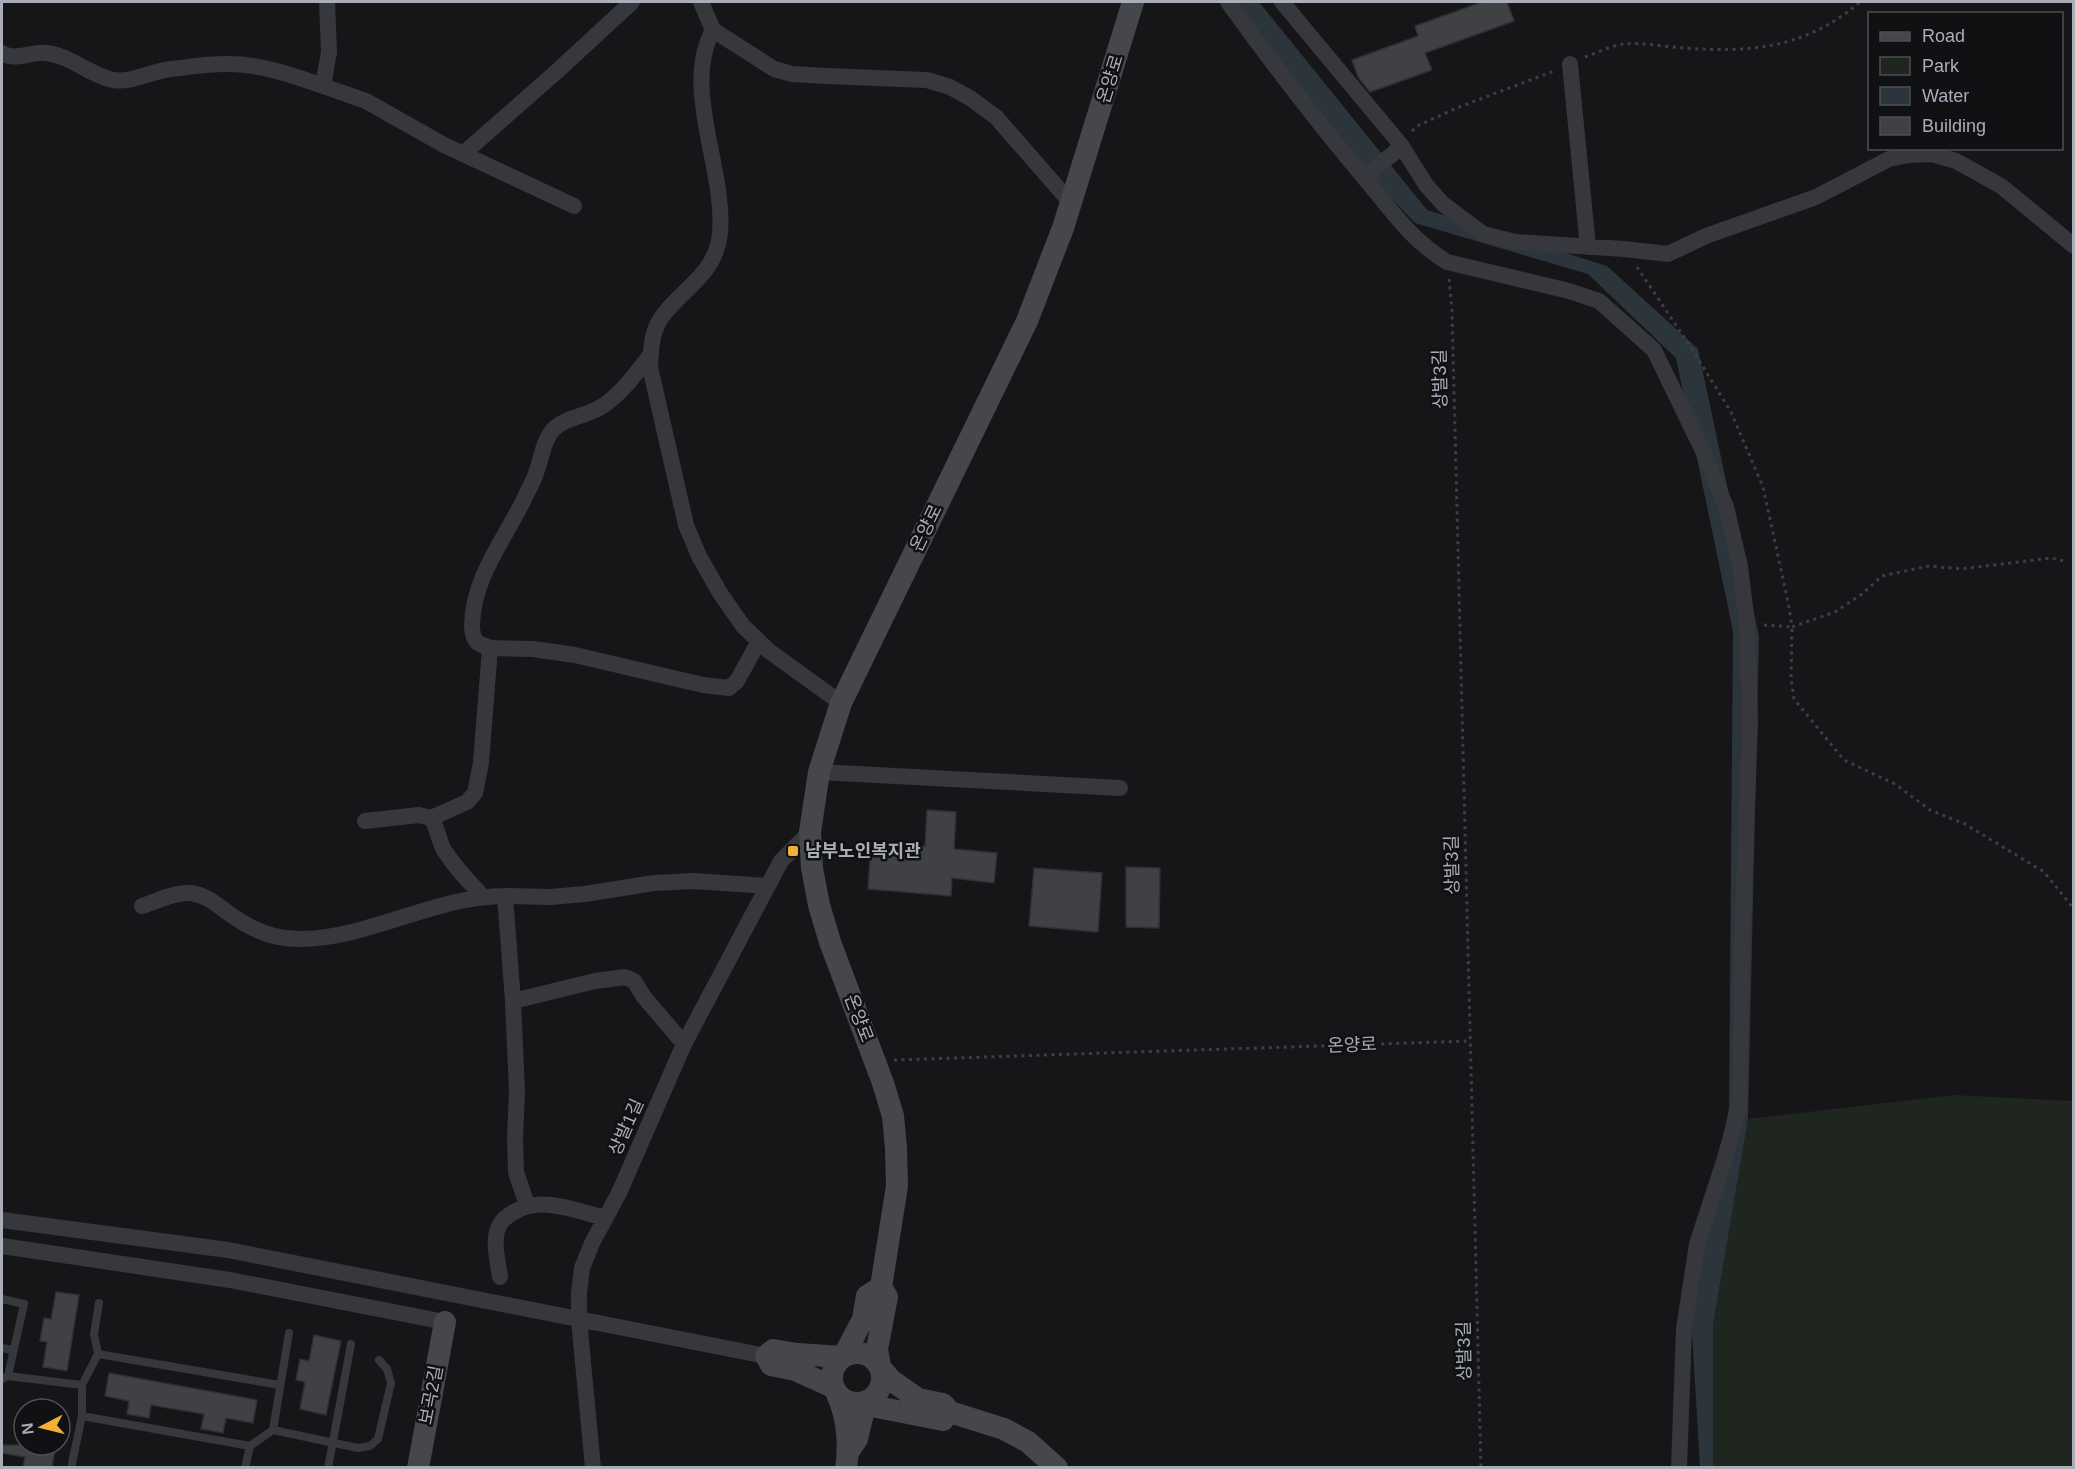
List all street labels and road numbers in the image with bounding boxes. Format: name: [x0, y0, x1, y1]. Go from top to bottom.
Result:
street label: 온양로: [1093, 52, 1127, 106]
street label: 상발3길: [1429, 349, 1451, 409]
street label: 온양로: [906, 501, 946, 555]
street label: 상발3길: [1441, 835, 1463, 895]
street label: 온양로: [841, 991, 877, 1045]
street label: 온양로: [1327, 1034, 1377, 1056]
street label: 상발1길: [605, 1096, 647, 1158]
street label: 상발3길: [1453, 1321, 1475, 1381]
street label: 보곡2길: [415, 1364, 447, 1426]

